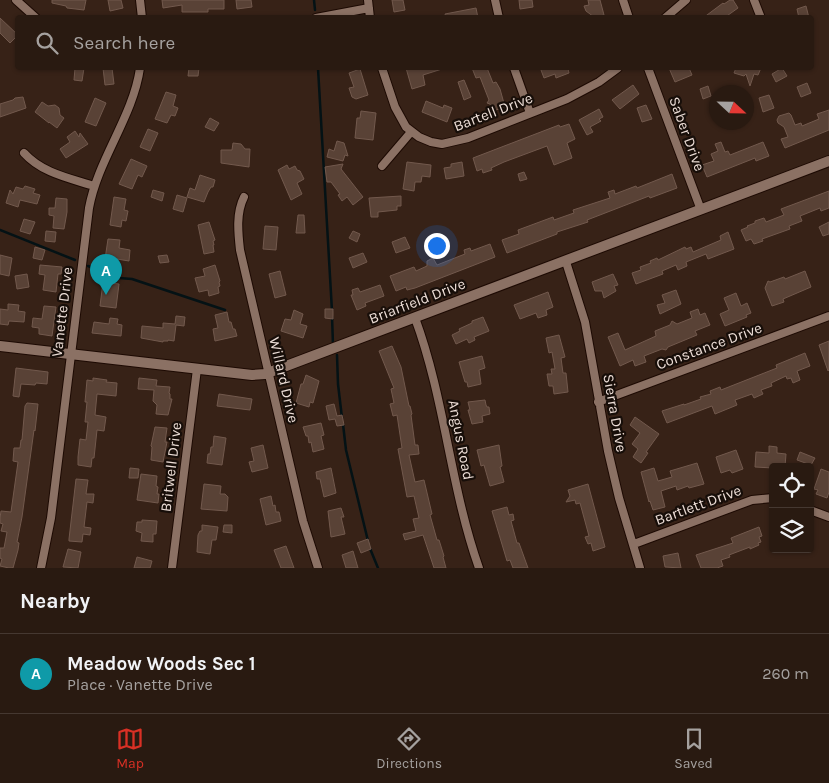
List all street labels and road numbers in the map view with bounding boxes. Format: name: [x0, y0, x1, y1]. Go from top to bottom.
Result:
street label: Bartell Drive: [451, 89, 535, 135]
street label: Saber Drive: [665, 94, 709, 174]
street label: Vanette Drive: [48, 266, 76, 358]
street label: Briarfield Drive: [366, 274, 468, 328]
street label: Constance Drive: [654, 319, 764, 373]
street label: Willard Drive: [265, 335, 303, 425]
street label: Sierra Drive: [599, 373, 631, 453]
street label: Angus Road: [444, 398, 478, 482]
street label: Britwell Drive: [157, 421, 185, 513]
street label: Bartlett Drive: [652, 481, 744, 529]

